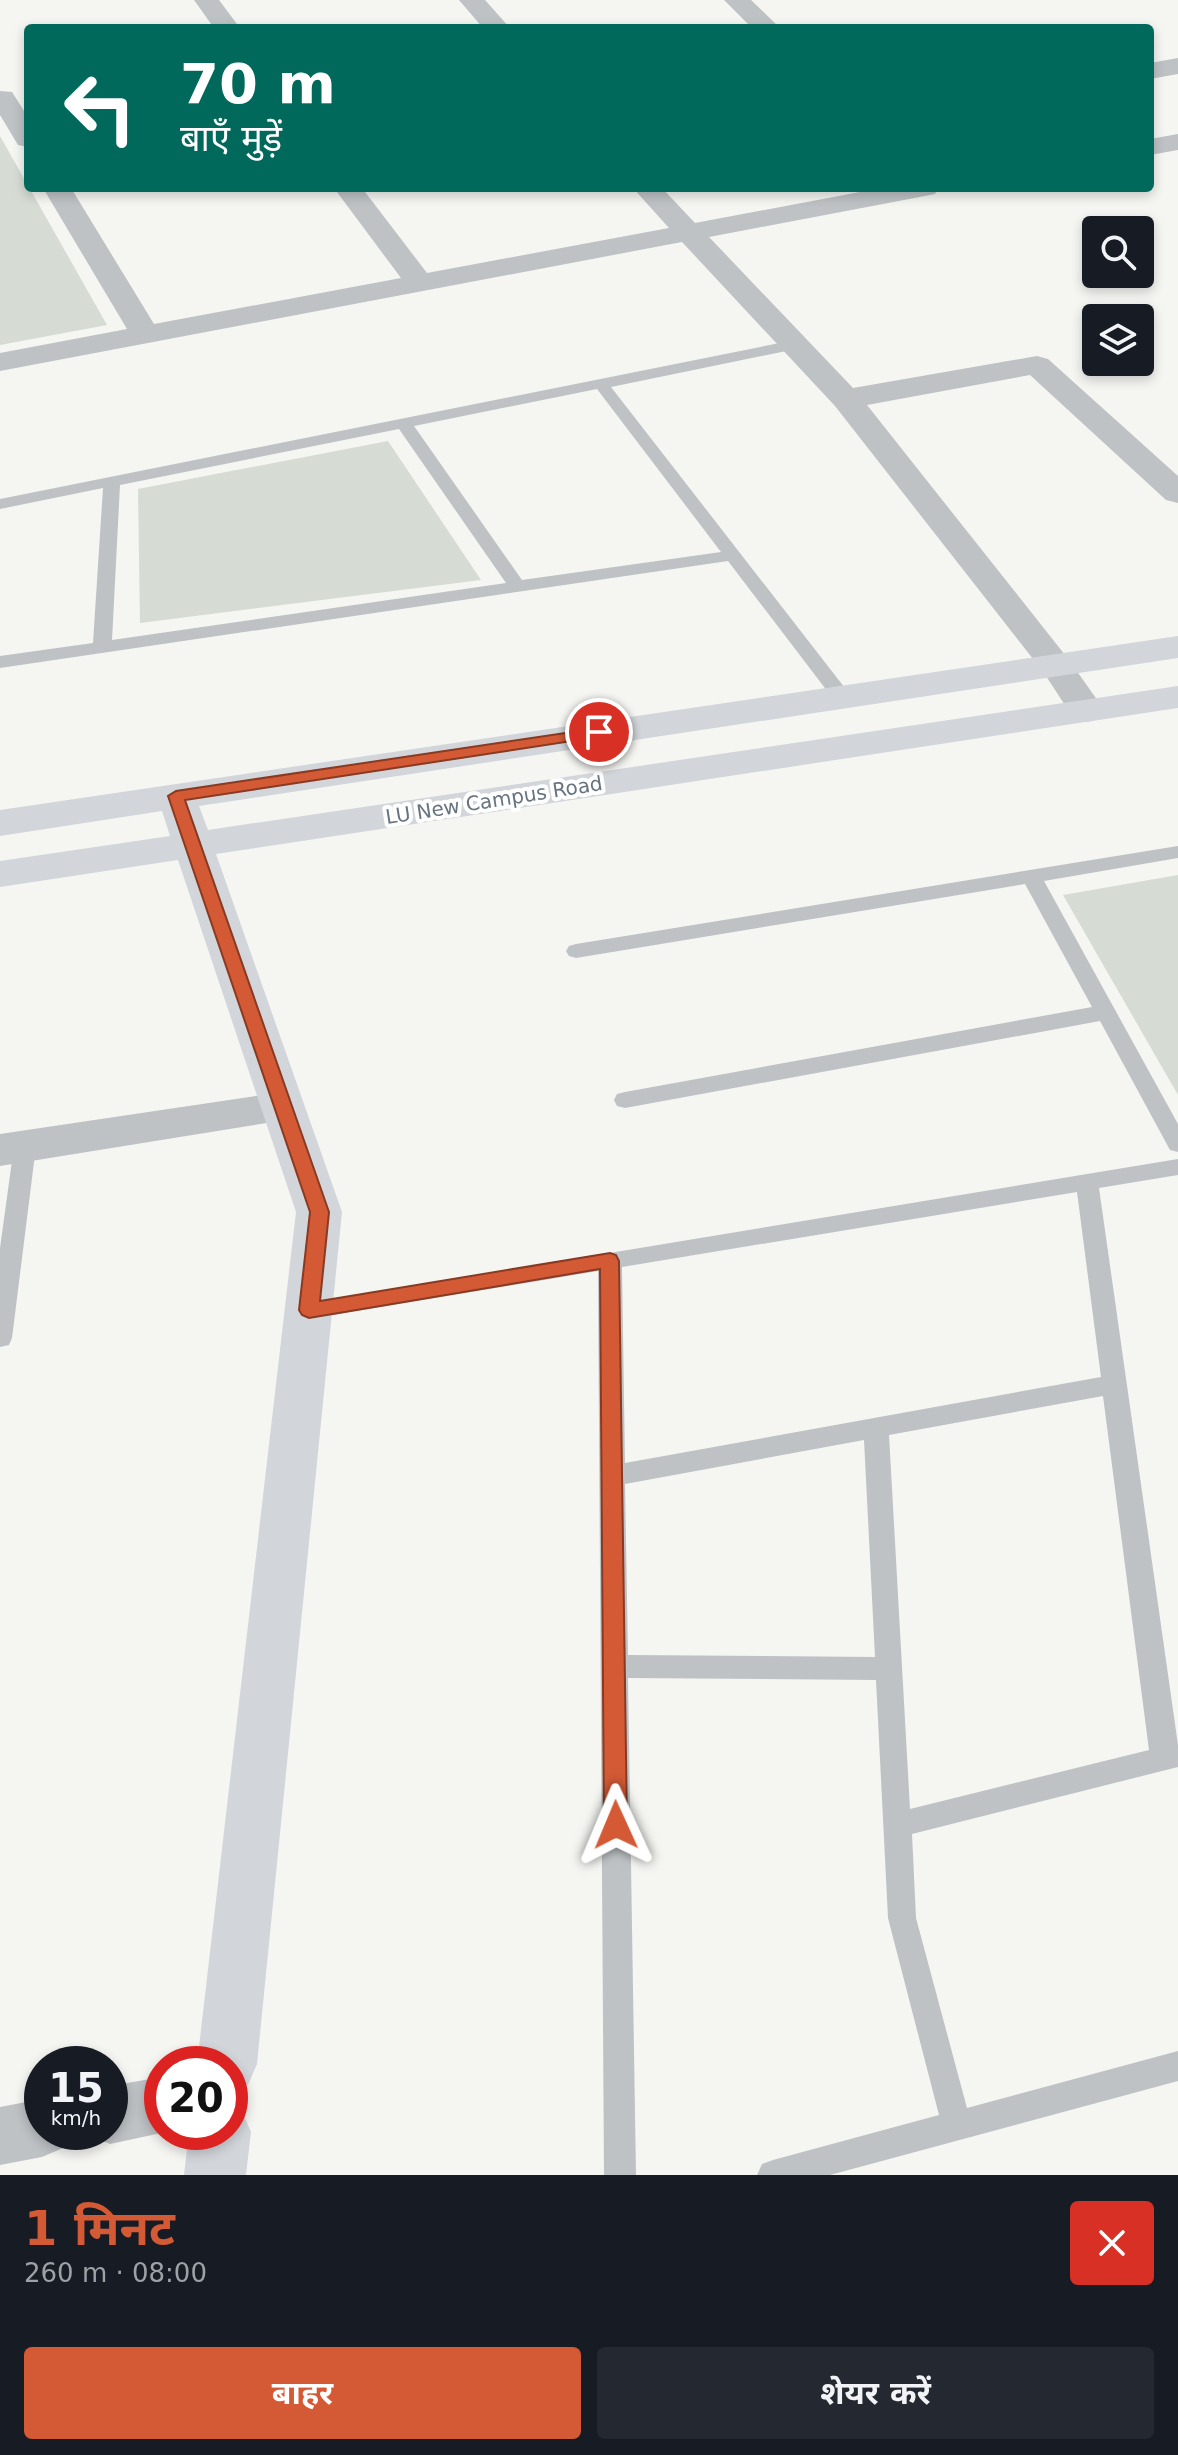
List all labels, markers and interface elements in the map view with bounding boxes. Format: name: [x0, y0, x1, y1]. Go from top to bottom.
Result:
text: 70 m: [180, 51, 336, 116]
icon: left: [48, 56, 152, 160]
text: बाएँ मुड़ें: [180, 118, 282, 159]
map controls: [1082, 216, 1154, 376]
button: search: [1082, 216, 1154, 288]
button: layers: [1082, 304, 1154, 376]
pin: [565, 698, 633, 766]
icon: arrive: [577, 710, 621, 754]
street label: LU New Campus Road: [384, 771, 604, 829]
position arrow: [574, 1783, 658, 1867]
speed limit sign: 20: [144, 2046, 248, 2150]
text: 15: [48, 2065, 104, 2111]
text: km/h: [51, 2106, 101, 2130]
text: 1 मिनट: [24, 2200, 175, 2256]
button: close: [1070, 2201, 1154, 2285]
text: 260 m · 08:00: [24, 2258, 207, 2288]
button: बाहर: [24, 2347, 581, 2439]
button: शेयर करें: [597, 2347, 1154, 2439]

